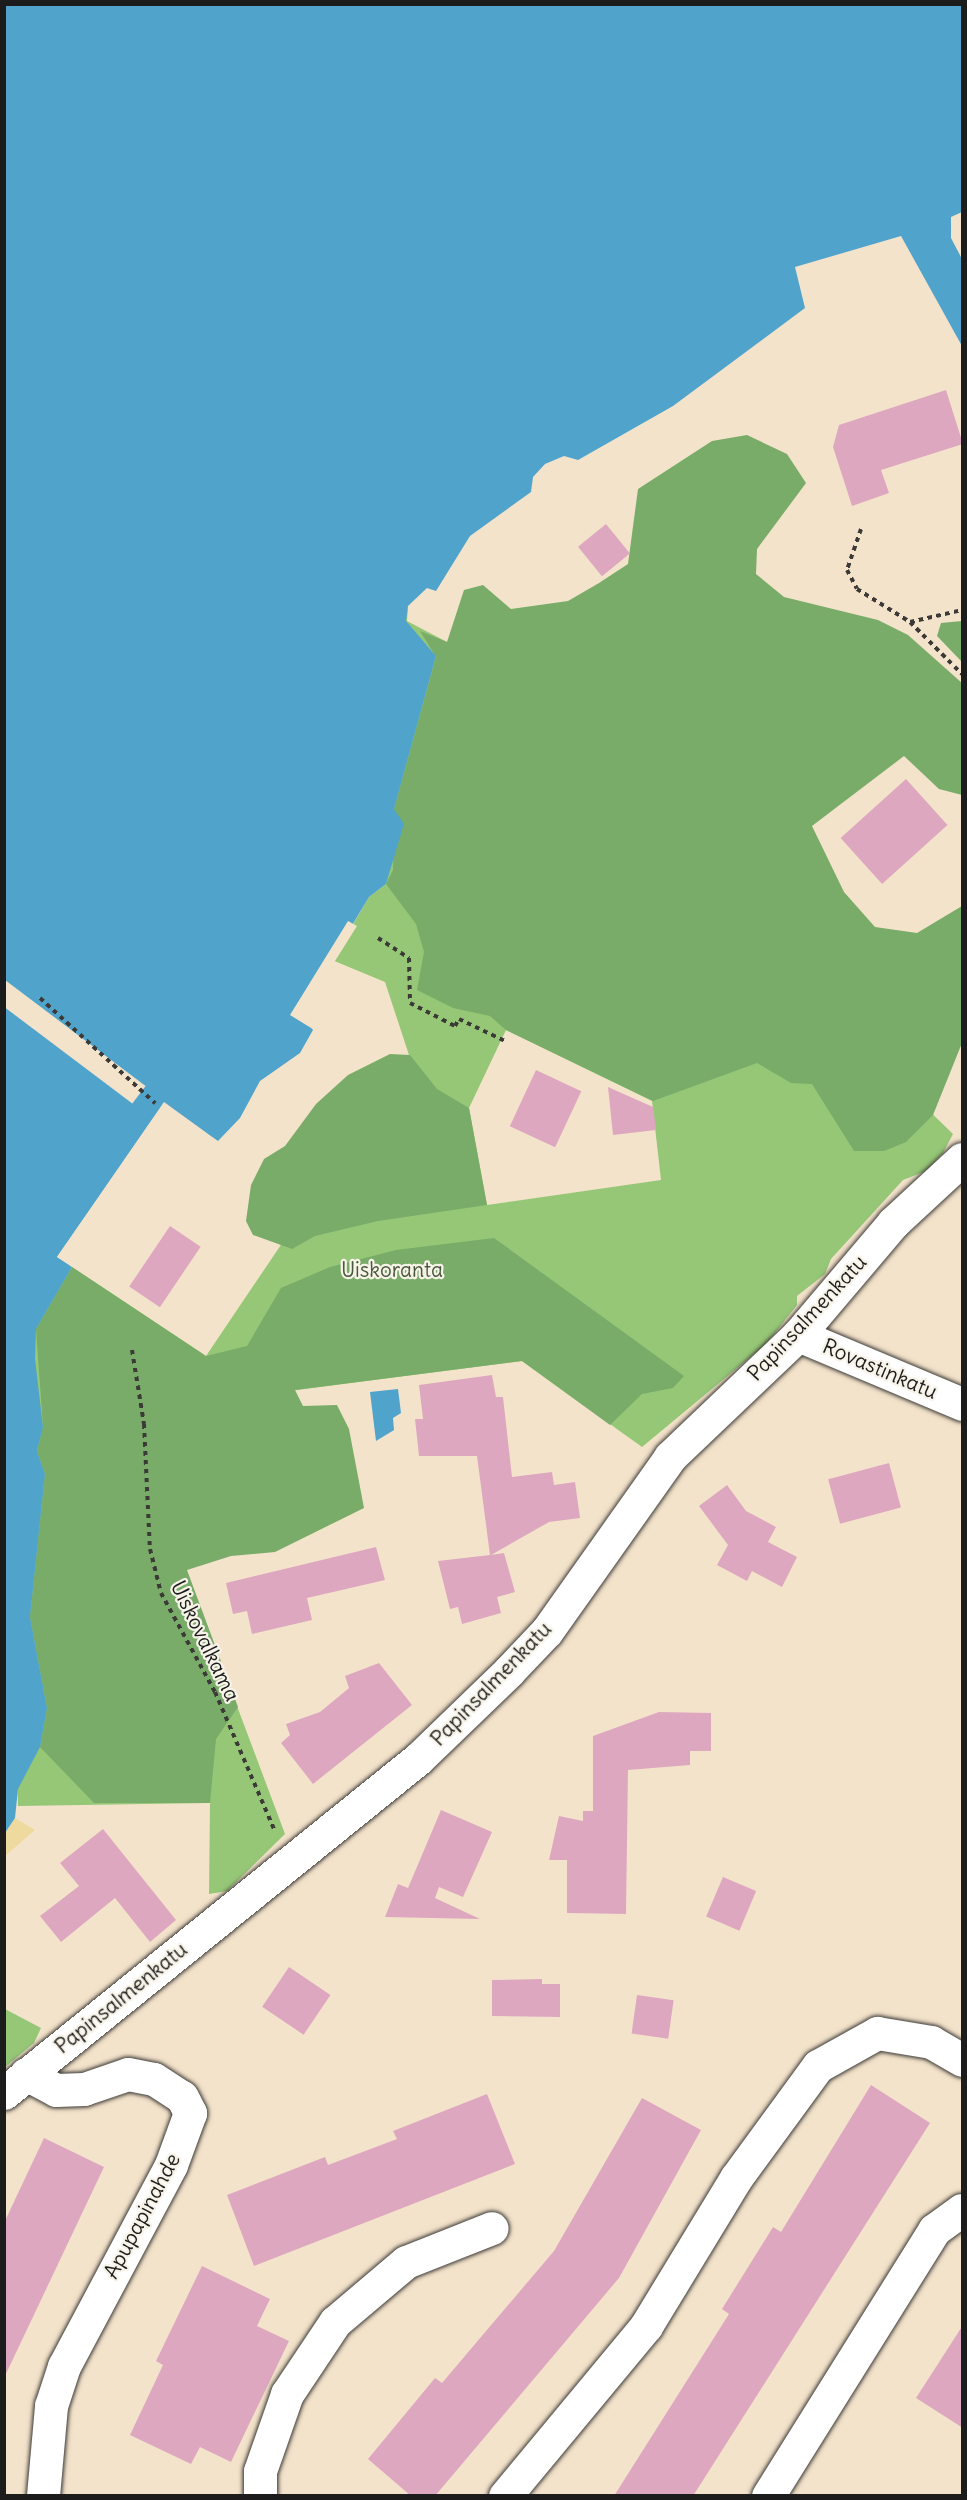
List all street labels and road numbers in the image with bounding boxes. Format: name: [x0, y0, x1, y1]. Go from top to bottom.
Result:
street label: Papinsalmenkatu: [742, 1250, 872, 1386]
street label: Rovastinkatu: [819, 1333, 941, 1405]
street label: Uiskovalkama: [165, 1577, 245, 1705]
street label: Papinsalmenkatu: [425, 1617, 557, 1751]
street label: Papinsalmenkatu: [50, 1937, 192, 2059]
street label: Apupapinahde: [98, 2149, 186, 2283]

